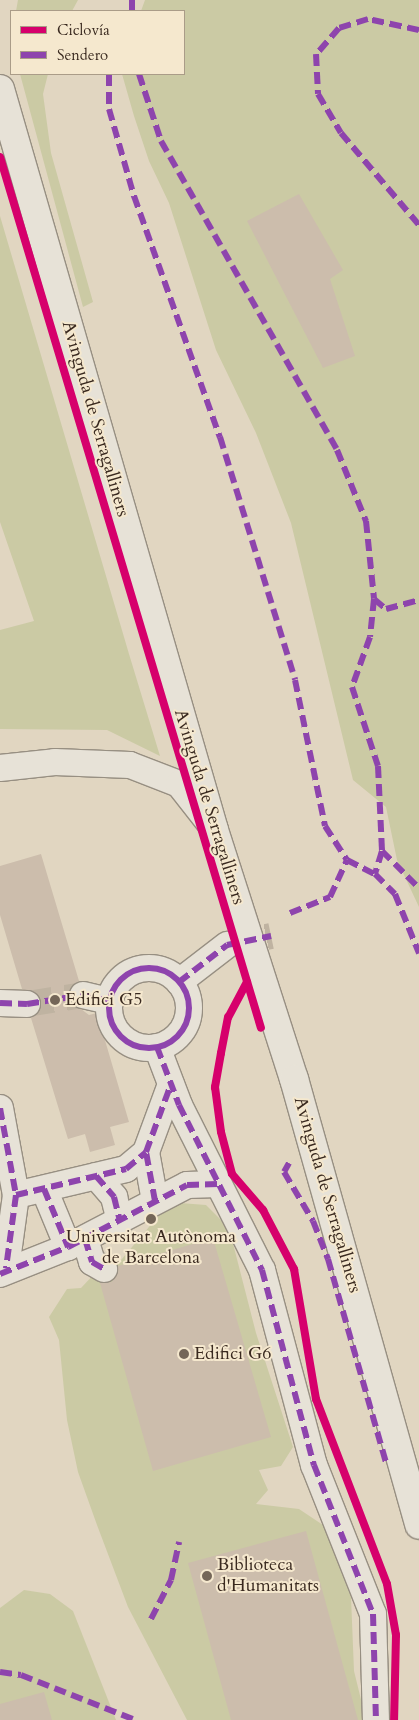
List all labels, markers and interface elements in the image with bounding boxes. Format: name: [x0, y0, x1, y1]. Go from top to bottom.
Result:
legend: [10, 10, 185, 75]
text: Ciclovía: [57, 20, 110, 40]
text: Sendero: [57, 45, 108, 65]
street label: Avinguda de Serragalliners: [57, 318, 133, 520]
street label: Avinguda de Serragalliners: [169, 707, 249, 907]
place label: Edifici G5: [65, 989, 142, 1011]
marker: Edifici G5: [49, 994, 61, 1006]
street label: Avinguda de Serragalliners: [289, 1094, 365, 1296]
marker: Universitat Autònoma de Barcelona: [145, 1213, 157, 1225]
place label: Universitat Autònoma de Barcelona: [66, 1227, 236, 1270]
place label: Edifici G6: [194, 1343, 271, 1365]
marker: Edifici G6: [178, 1348, 190, 1360]
place label: Biblioteca d'Humanitats: [217, 1555, 319, 1598]
marker: Biblioteca d'Humanitats: [201, 1570, 213, 1582]

